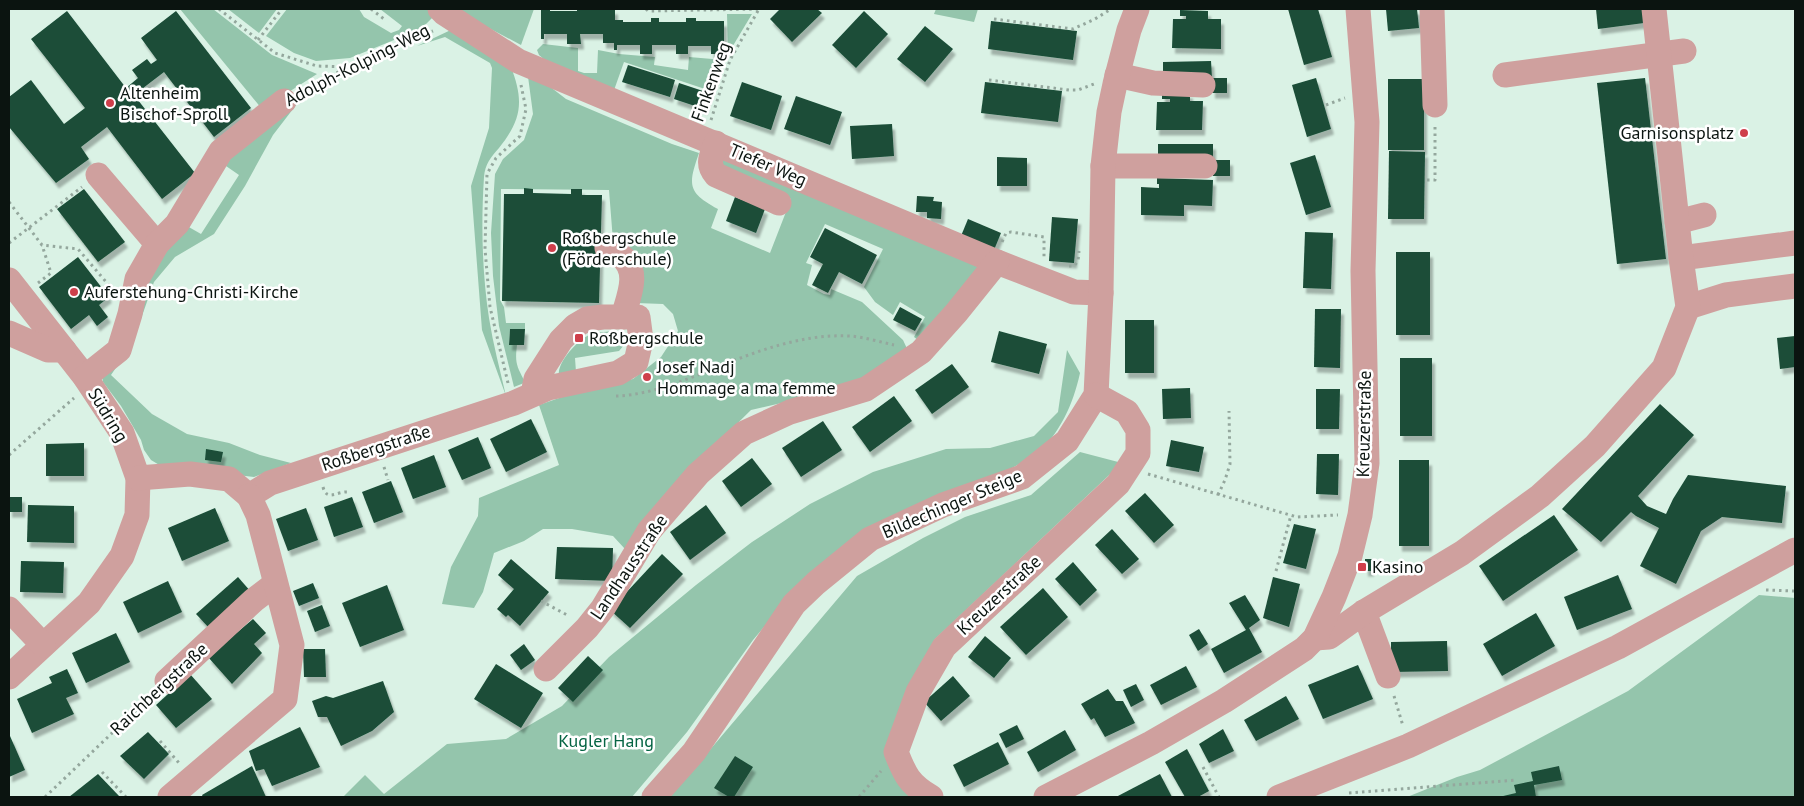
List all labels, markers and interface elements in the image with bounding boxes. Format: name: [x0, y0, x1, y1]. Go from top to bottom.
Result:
street label: Adolph-Kolping-Weg: [280, 18, 433, 111]
street label: Finkenweg: [686, 39, 736, 125]
place label: Altenheim Bischof-Sproll: [120, 81, 229, 125]
marker: Altenheim Bischof-Sproll: [104, 97, 116, 109]
place label: Garnisonsplatz: [1621, 121, 1734, 144]
marker: Garnisonsplatz: [1738, 127, 1750, 139]
street label: Tiefer Weg: [726, 138, 810, 191]
place label: Roßbergschule (Förderschule): [562, 226, 676, 270]
marker: Roßbergschule (Förderschule): [546, 242, 558, 254]
place label: Auferstehung-Christi-Kirche: [84, 280, 298, 303]
marker: Auferstehung-Christi-Kirche: [68, 286, 80, 298]
place label: Roßbergschule: [589, 326, 703, 349]
marker: Roßbergschule: [573, 332, 585, 344]
place label: Josef Nadj Hommage a ma femme: [656, 355, 836, 399]
street label: Kreuzerstraße: [1351, 370, 1376, 478]
marker: Josef Nadj Hommage a ma femme: [641, 371, 653, 383]
street label: Südring: [83, 383, 134, 446]
street label: Roßbergstraße: [318, 419, 433, 476]
street label: Bildechinger Steige: [878, 464, 1025, 543]
street label: Landhausstraße: [585, 510, 672, 624]
street label: Kreuzerstraße: [952, 550, 1046, 640]
place label: Kasino: [1372, 555, 1423, 578]
marker: Kasino: [1356, 561, 1368, 573]
street label: Raichbergstraße: [105, 637, 212, 740]
park label: Kugler Hang: [558, 729, 654, 752]

